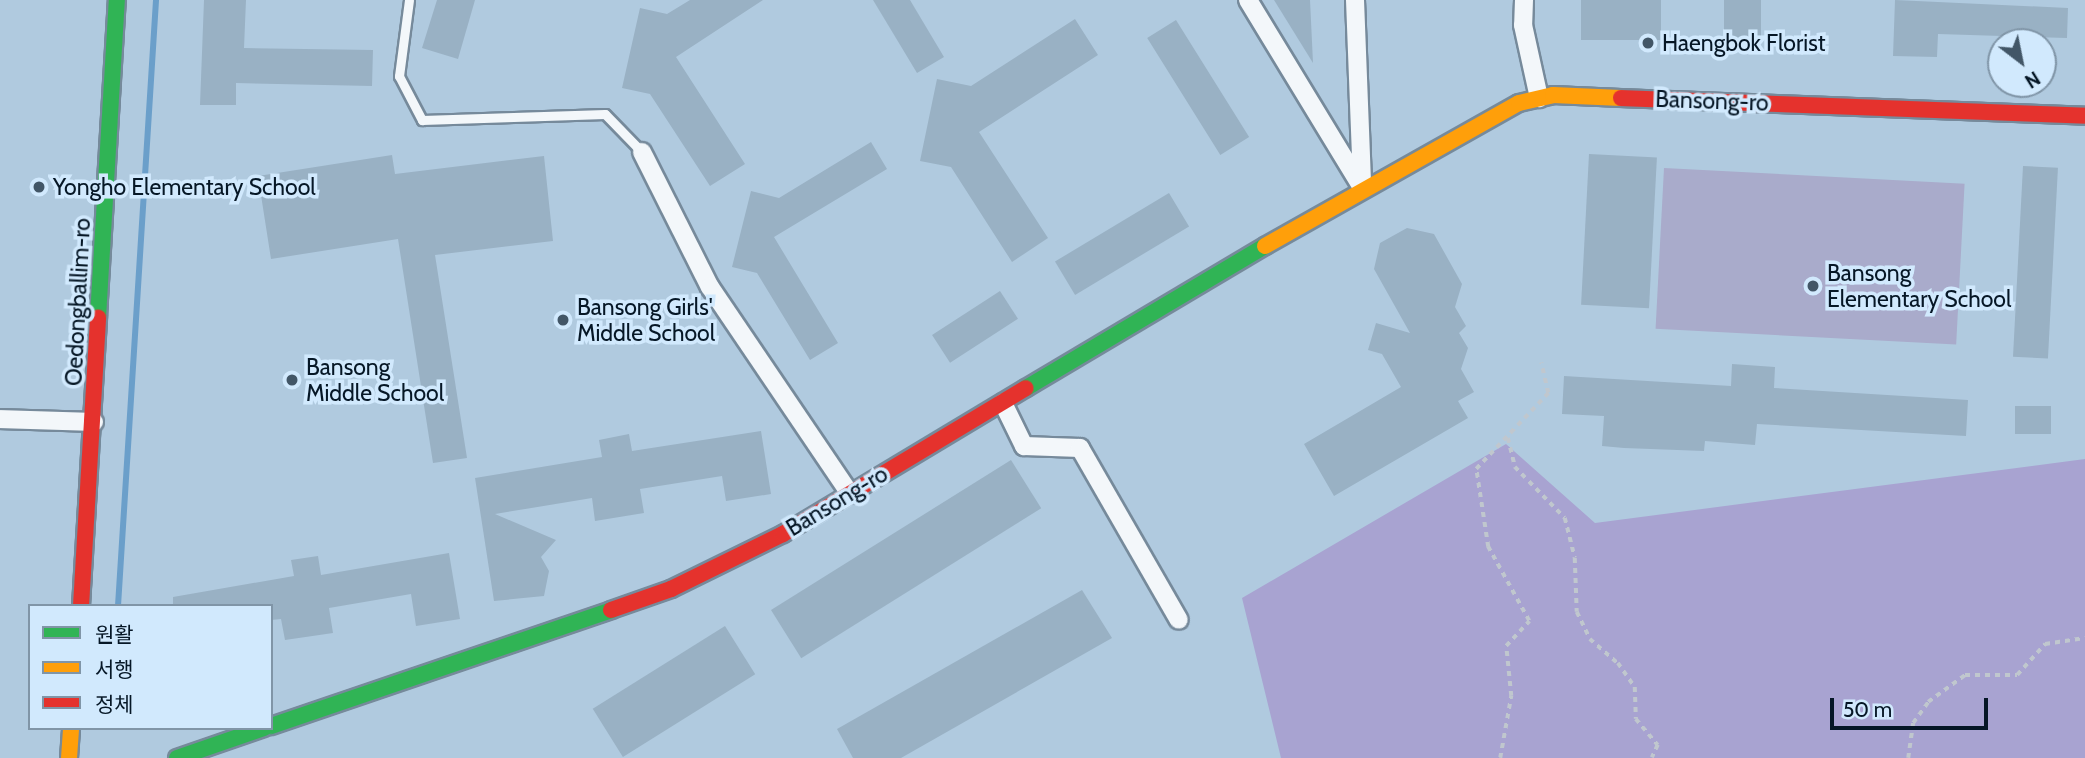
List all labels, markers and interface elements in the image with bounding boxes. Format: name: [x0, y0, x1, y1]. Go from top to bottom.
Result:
north arrow: [1987, 28, 2057, 98]
place label: Haengbok Florist: [1662, 29, 1825, 57]
marker: Haengbok Florist: [1640, 35, 1656, 51]
text: N: [2021, 66, 2044, 93]
street label: Bansong-ro: [1655, 85, 1769, 117]
place label: Yongho Elementary School: [53, 173, 316, 201]
marker: Yongho Elementary School: [31, 179, 47, 195]
street label: Oedongballim-ro: [60, 217, 96, 387]
place label: Bansong Elementary School: [1827, 259, 2011, 313]
marker: Bansong Elementary School: [1805, 278, 1821, 294]
place label: Bansong Girls' Middle School: [577, 293, 715, 347]
marker: Bansong Girls' Middle School: [555, 312, 571, 328]
place label: Bansong Middle School: [306, 353, 444, 407]
marker: Bansong Middle School: [284, 372, 300, 388]
street label: Bansong-ro: [781, 460, 893, 542]
legend: [28, 604, 273, 730]
text: 원활: [95, 622, 134, 647]
text: 서행: [95, 657, 134, 682]
scale bar: [1833, 684, 1990, 728]
text: 정체: [95, 692, 134, 717]
text: 50 m: [1843, 697, 1892, 722]

